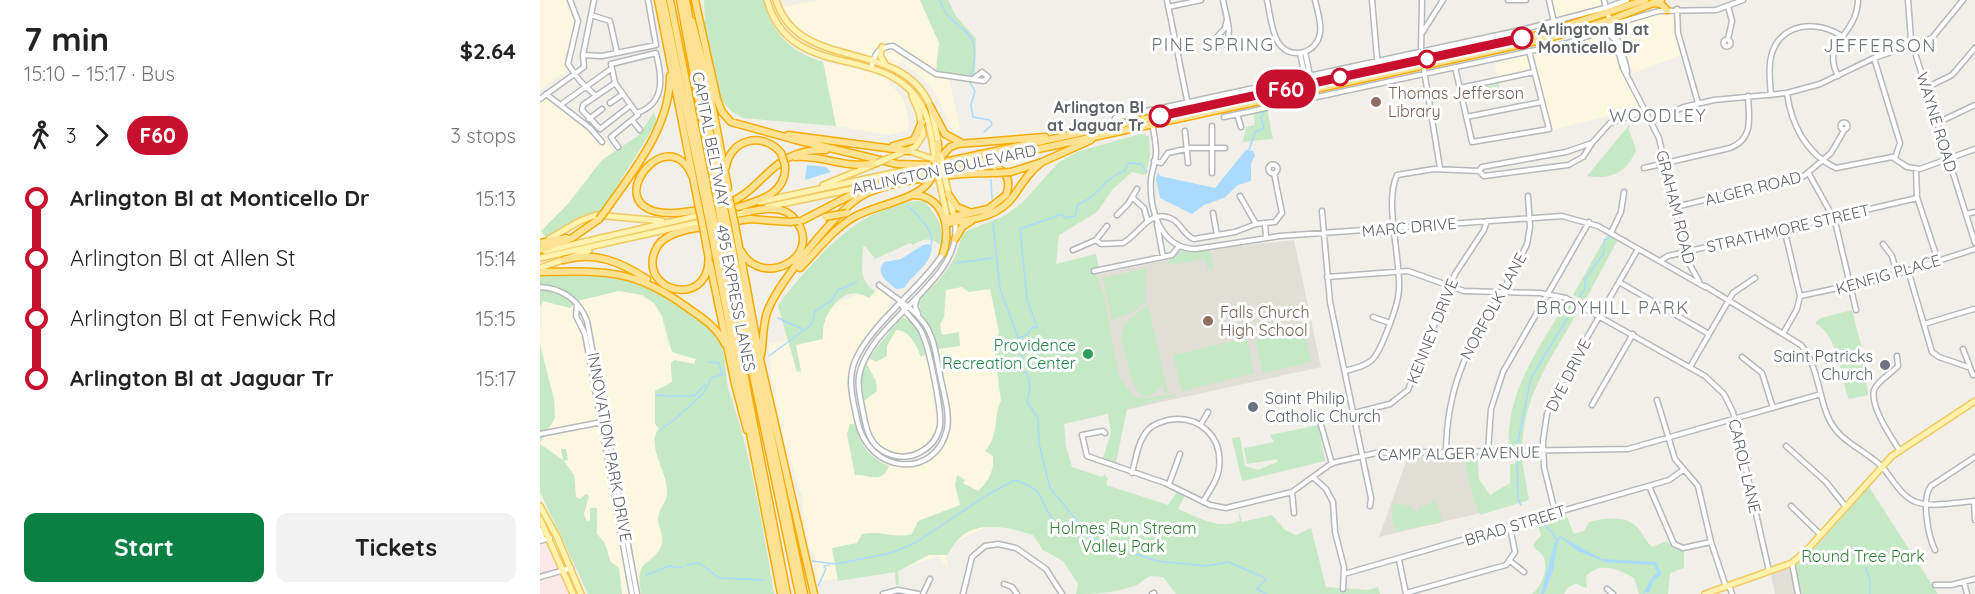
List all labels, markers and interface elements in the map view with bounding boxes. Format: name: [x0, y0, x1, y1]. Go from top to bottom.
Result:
text: 7 min: [24, 18, 109, 59]
place label: Arlington Bl at Monticello Dr: [1538, 19, 1649, 57]
marker: Arlington Bl at Monticello Dr: [1511, 27, 1533, 49]
district label: PINE SPRING: [1152, 33, 1275, 56]
district label: JEFFERSON: [1823, 34, 1937, 57]
text: $2.64: [460, 37, 516, 65]
unlabelled marker: [1418, 50, 1436, 68]
text: 15:10 – 15:17 · Bus: [24, 61, 175, 86]
unlabelled marker: [1331, 68, 1349, 86]
street label: CAPITAL BELTWAY: [688, 70, 734, 208]
line badge: F60: [1252, 70, 1320, 109]
street label: WAYNE ROAD: [1912, 70, 1962, 174]
text: F60: [1268, 76, 1304, 102]
place label: Thomas Jefferson Library: [1388, 83, 1524, 121]
marker: Thomas Jefferson Library: [1369, 95, 1383, 109]
place label: Arlington Bl at Jaguar Tr: [1047, 97, 1144, 135]
district label: WOODLEY: [1609, 104, 1707, 127]
marker: Arlington Bl at Jaguar Tr: [1149, 105, 1171, 127]
icon: walk: [24, 119, 57, 152]
icon: forward: [85, 119, 118, 152]
text: F60: [139, 122, 176, 148]
text: 3: [66, 123, 76, 148]
text: 3 stops: [450, 123, 516, 148]
street label: ARLINGTON BOULEVARD: [850, 140, 1038, 198]
street label: GRAHAM ROAD: [1652, 148, 1700, 266]
street label: ALGER ROAD: [1703, 166, 1803, 210]
text: Arlington Bl at Monticello Dr: [70, 184, 370, 212]
text: 15:13: [476, 186, 516, 211]
street label: STRATHMORE STREET: [1704, 199, 1872, 257]
street label: MARC DRIVE: [1361, 213, 1457, 241]
street label: 495 EXPRESS LANES: [712, 223, 760, 373]
text: Arlington Bl at Allen St: [70, 244, 296, 272]
text: 15:14: [476, 246, 516, 271]
street label: NORFOLK LANE: [1455, 249, 1531, 363]
street label: KENFIG PLACE: [1833, 250, 1943, 298]
street label: KENNEY DRIVE: [1402, 276, 1462, 386]
district label: BROYHILL PARK: [1536, 296, 1690, 319]
place label: Falls Church High School: [1220, 302, 1310, 340]
text: Arlington Bl at Fenwick Rd: [70, 304, 336, 332]
text: 15:15: [476, 306, 516, 331]
marker: Falls Church High School: [1201, 314, 1215, 328]
place label: Providence Recreation Center: [942, 335, 1076, 373]
street label: DYE DRIVE: [1541, 335, 1595, 415]
place label: Saint Patricks Church: [1773, 346, 1873, 384]
marker: Providence Recreation Center: [1081, 347, 1095, 361]
street label: INNOVATION PARK DRIVE: [583, 351, 637, 543]
marker: Saint Patricks Church: [1878, 358, 1892, 372]
text: Arlington Bl at Jaguar Tr: [70, 364, 333, 392]
text: 15:17: [476, 366, 516, 391]
place label: Saint Philip Catholic Church: [1265, 388, 1381, 426]
marker: Saint Philip Catholic Church: [1246, 400, 1260, 414]
street label: CAROL LANE: [1724, 417, 1766, 515]
street label: CAMP ALGER AVENUE: [1377, 442, 1541, 464]
street label: BRAD STREET: [1462, 500, 1568, 550]
button: Start: [24, 513, 264, 582]
button: Tickets: [276, 513, 516, 582]
park label: Holmes Run Stream Valley Park: [1049, 518, 1197, 556]
park label: Round Tree Park: [1801, 546, 1925, 566]

